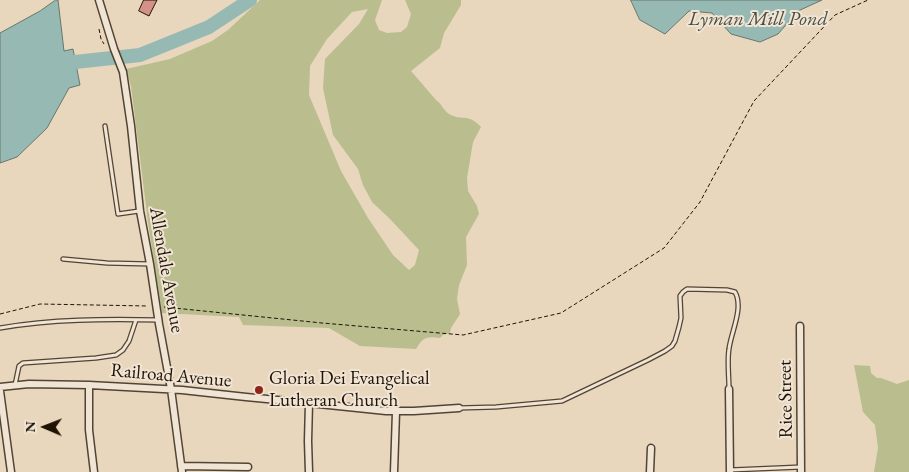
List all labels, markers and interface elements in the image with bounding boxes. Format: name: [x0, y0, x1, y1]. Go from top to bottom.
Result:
water label: Lyman Mill Pond: [688, 8, 828, 32]
street label: Allendale Avenue: [144, 205, 188, 335]
street label: Railroad Avenue: [110, 359, 232, 393]
street label: Rice Street: [774, 360, 798, 438]
place label: Gloria Dei Evangelical Lutheran Church: [269, 368, 430, 412]
marker: Gloria Dei Evangelical Lutheran Church: [253, 384, 265, 396]
north arrow: [20, 402, 70, 452]
text: N: [21, 421, 39, 433]

